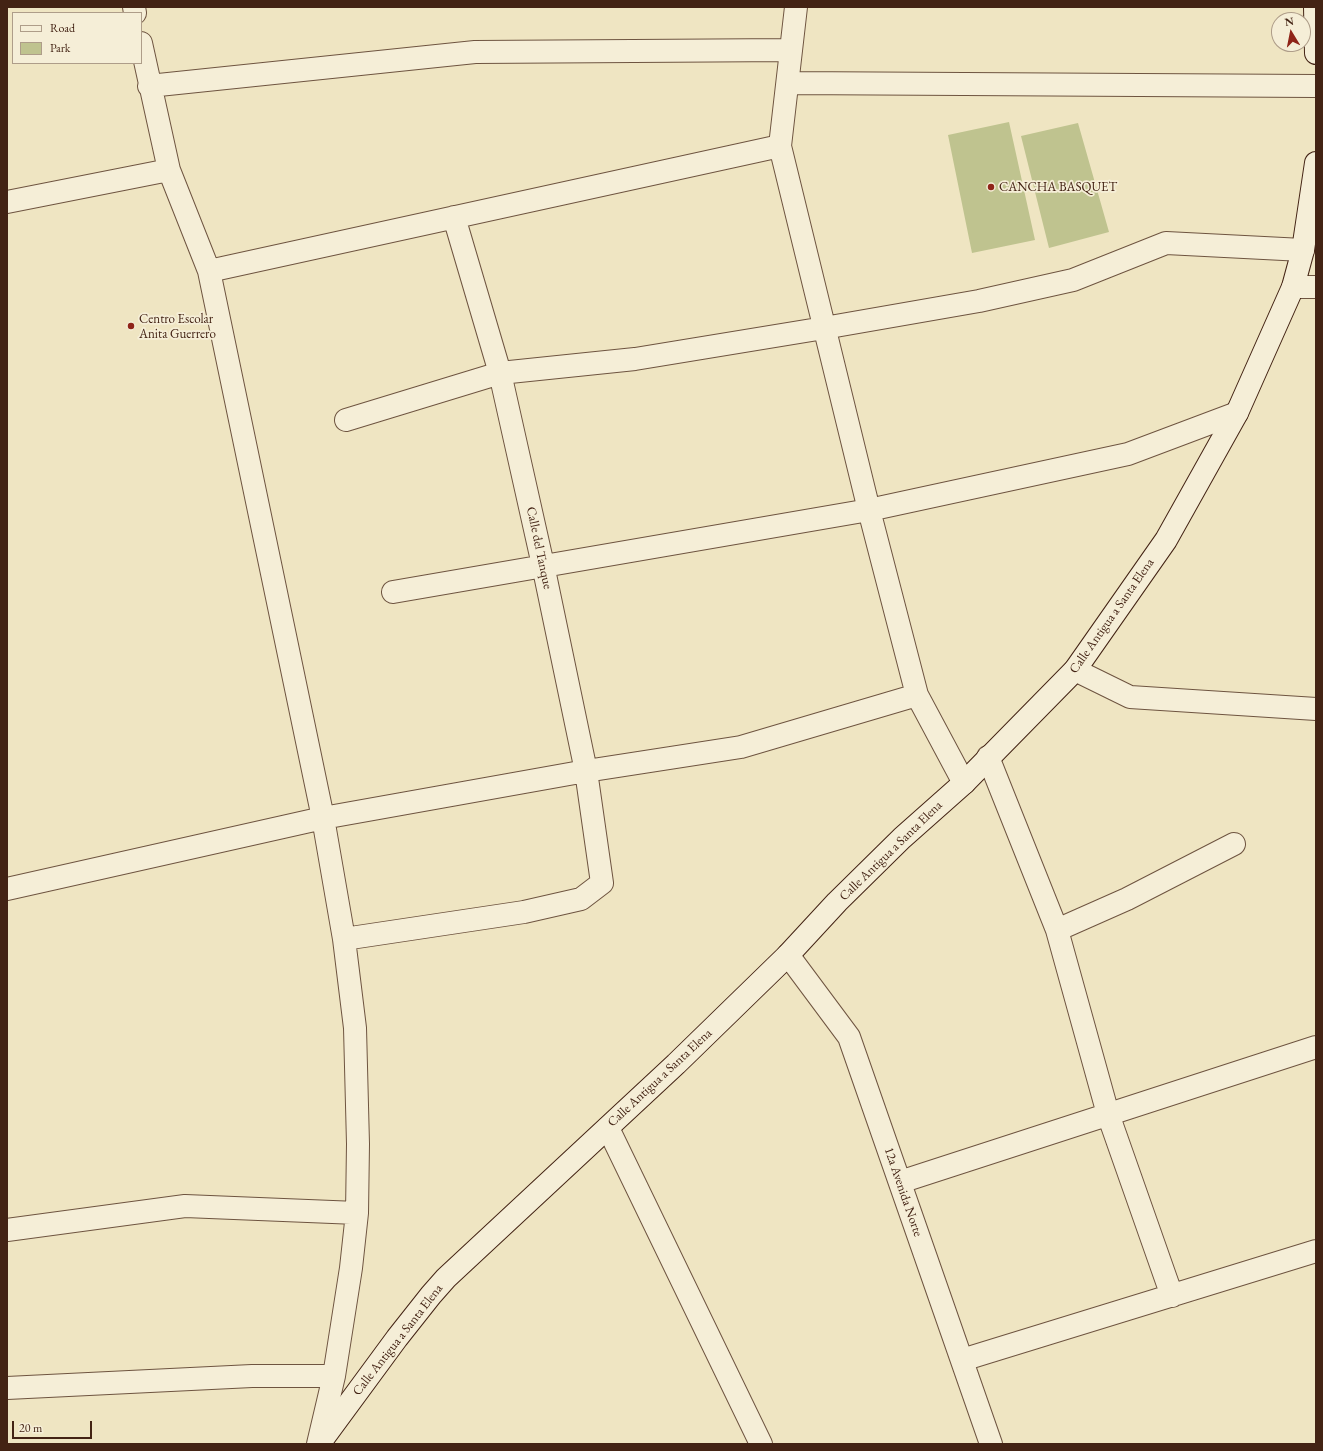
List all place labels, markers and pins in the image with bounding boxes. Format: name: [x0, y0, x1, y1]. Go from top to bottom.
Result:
place label: CANCHA BASQUET: [999, 179, 1117, 195]
marker: CANCHA BASQUET: [986, 182, 996, 192]
place label: Centro Escolar Anita Guerrero: [139, 311, 216, 342]
marker: Centro Escolar Anita Guerrero: [126, 321, 136, 331]

